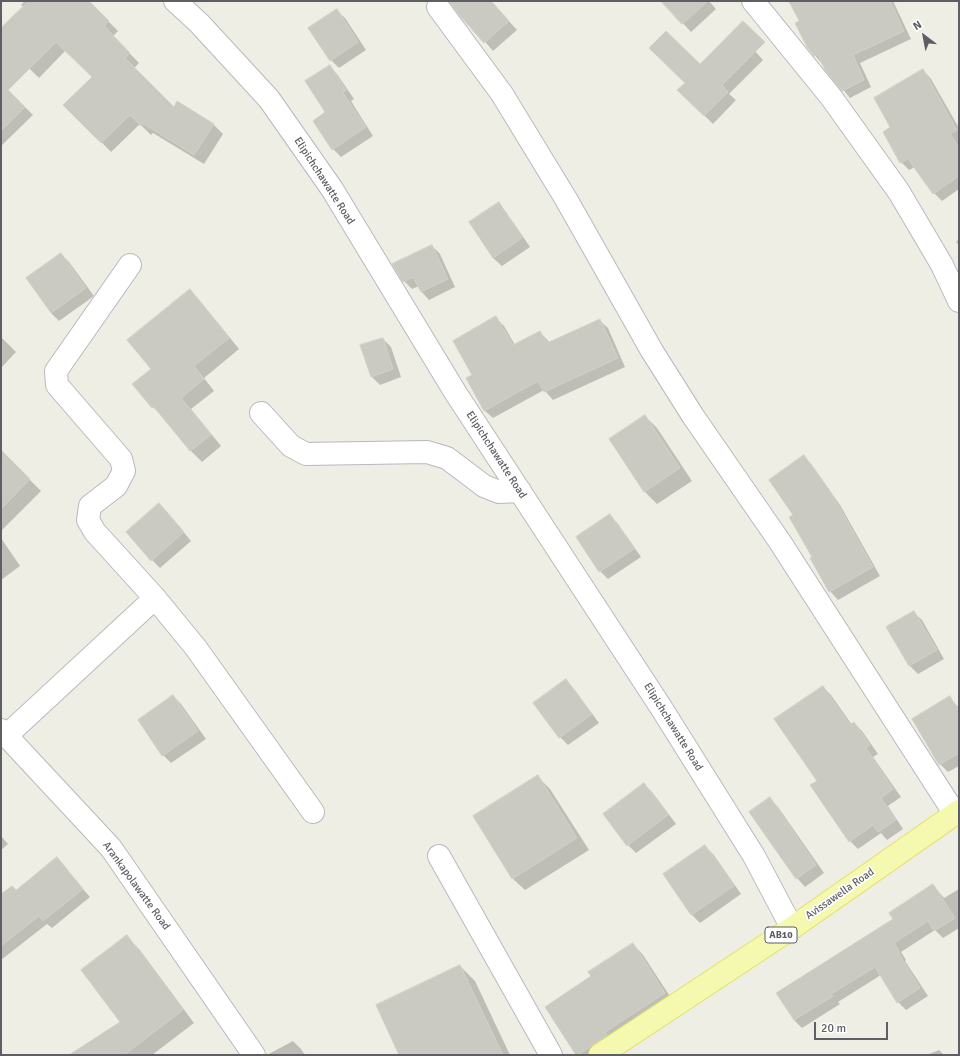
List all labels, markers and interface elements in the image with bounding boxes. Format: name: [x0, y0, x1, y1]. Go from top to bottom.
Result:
north arrow: [904, 16, 944, 56]
text: N: [911, 18, 924, 33]
street label: Elipichchawatte Road: [291, 135, 357, 227]
street label: Elipichchawatte Road: [463, 409, 529, 501]
street label: Elipichchawatte Road: [641, 681, 705, 773]
street label: Arankapolawatte Road: [100, 839, 172, 933]
street label: Avissawella Road: [803, 865, 877, 923]
road number: AB10: [765, 927, 797, 943]
scale bar: [816, 1014, 890, 1040]
text: 20 m: [821, 1021, 846, 1036]

